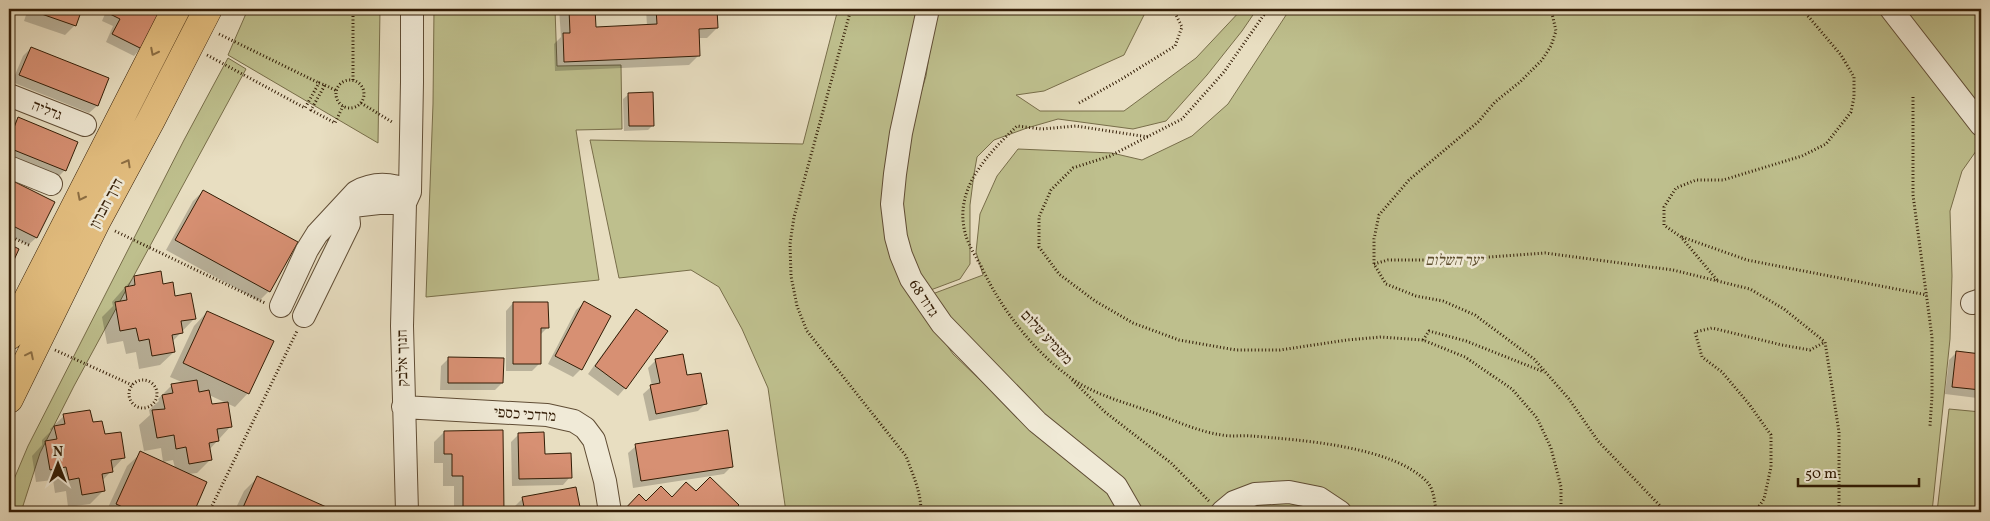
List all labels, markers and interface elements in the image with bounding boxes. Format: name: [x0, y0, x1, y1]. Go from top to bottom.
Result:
one-way arrow: [150, 47, 160, 56]
street label: גדליה: [28, 96, 65, 127]
one-way arrow: [121, 160, 131, 169]
street label: דרך חברון: [85, 175, 129, 233]
one-way arrow: [77, 192, 87, 201]
park label: יער השלום: [1425, 251, 1485, 272]
street label: גדוד 68: [903, 276, 943, 322]
street label: משמיע שלום: [1015, 306, 1077, 370]
street label: חנוך אלבק: [393, 329, 414, 387]
one-way arrow: [24, 351, 34, 360]
street label: מרדכי כספי: [493, 403, 557, 428]
north arrow: [32, 438, 82, 488]
text: N: [53, 443, 63, 462]
scale bar: [1798, 456, 1919, 488]
text: 50 m: [1805, 464, 1837, 485]

